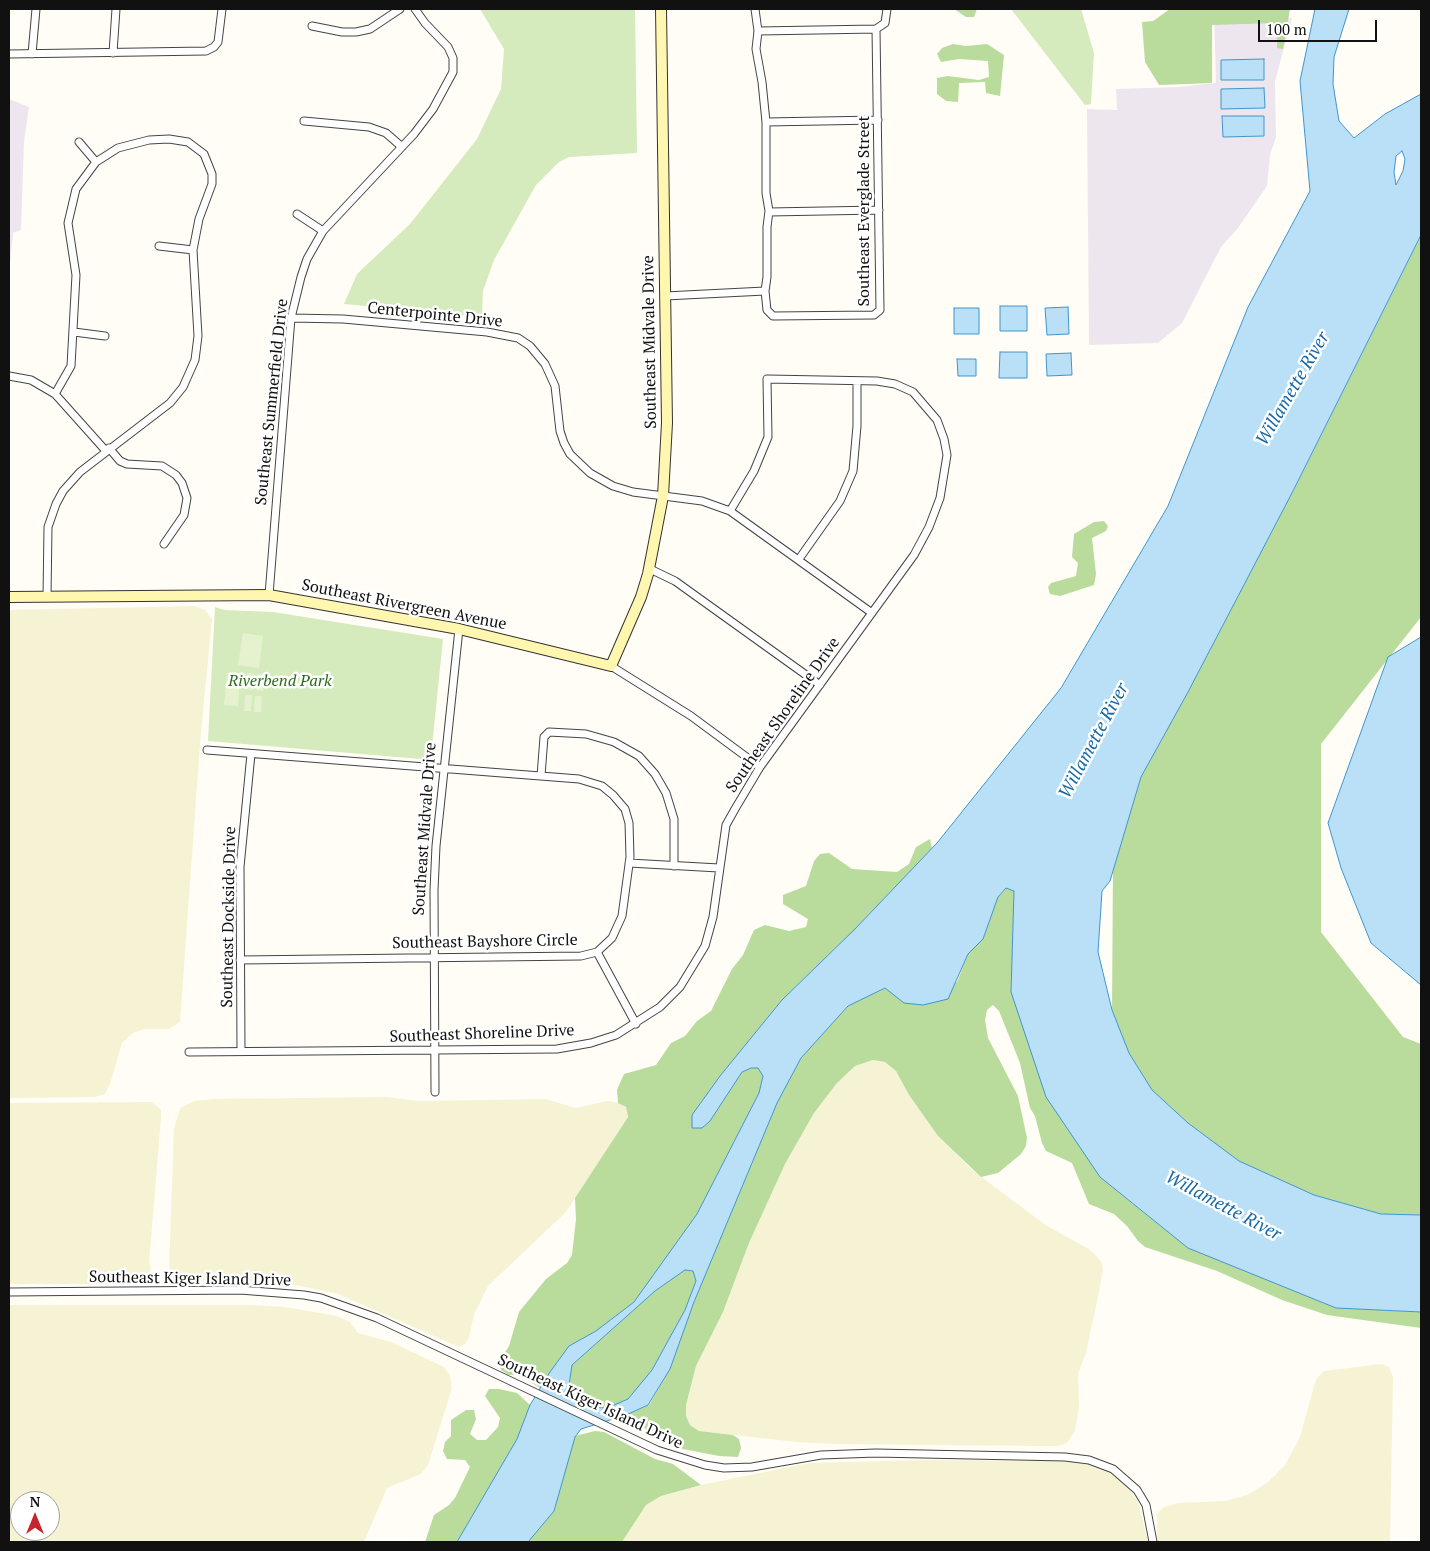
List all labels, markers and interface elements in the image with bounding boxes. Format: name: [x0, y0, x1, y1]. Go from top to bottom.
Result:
scale bar: [1260, 10, 1379, 42]
text: 100 m: [1266, 19, 1307, 39]
street label: Southeast Everglade Street: [854, 116, 874, 306]
street label: Southeast Midvale Drive: [639, 255, 661, 429]
street label: Southeast Summerfield Drive: [252, 298, 292, 506]
street label: Centerpointe Drive: [366, 298, 504, 332]
water label: Willamette River: [1252, 328, 1334, 450]
street label: Southeast Rivergreen Avenue: [300, 576, 508, 634]
street label: Southeast Shoreline Drive: [722, 634, 844, 796]
park label: Riverbend Park: [228, 671, 332, 691]
water label: Willamette River: [1054, 680, 1134, 802]
street label: Southeast Midvale Drive: [409, 742, 441, 916]
street label: Southeast Dockside Drive: [218, 826, 240, 1008]
street label: Southeast Bayshore Circle: [392, 931, 578, 953]
street label: Southeast Shoreline Drive: [389, 1021, 575, 1047]
water label: Willamette River: [1162, 1166, 1284, 1246]
street label: Southeast Kiger Island Drive: [89, 1268, 291, 1290]
street label: Southeast Kiger Island Drive: [494, 1351, 686, 1453]
north arrow: [10, 1491, 60, 1541]
text: N: [30, 1492, 40, 1511]

